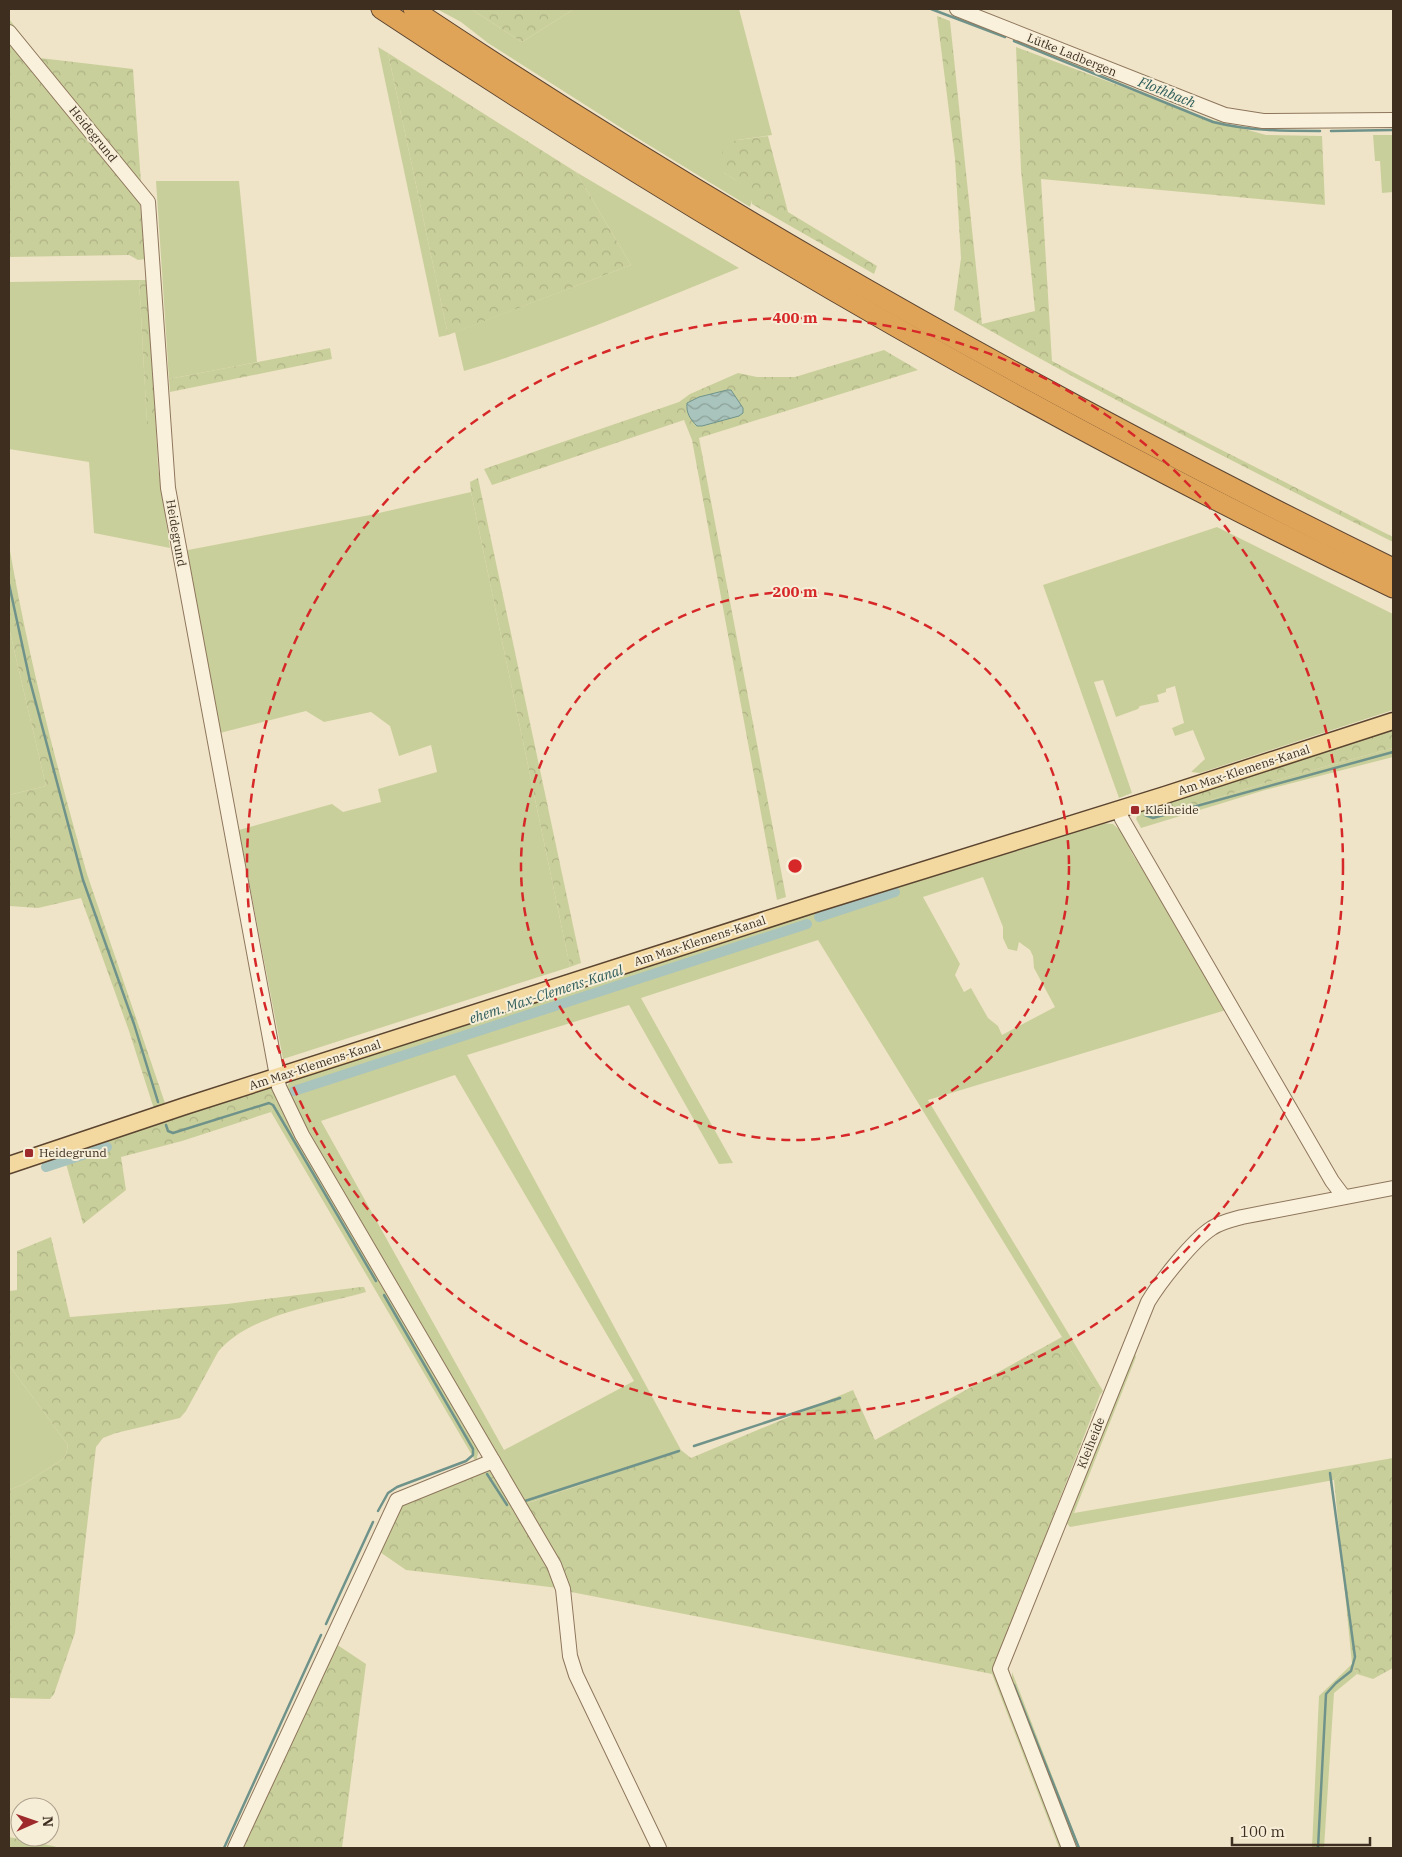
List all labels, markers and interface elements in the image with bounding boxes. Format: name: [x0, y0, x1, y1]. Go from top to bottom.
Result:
street label: Lütke Ladbergen: [1025, 30, 1119, 79]
water label: Flothbach: [1135, 72, 1198, 112]
street label: Heidegrund: [66, 103, 121, 165]
text: 400 m: [772, 308, 818, 327]
street label: Heidegrund: [163, 498, 190, 568]
text: 200 m: [772, 582, 818, 601]
street label: Am Max-Klemens-Kanal: [1176, 741, 1312, 798]
place label: Kleiheide: [1145, 802, 1199, 817]
marker: Kleiheide: [1129, 804, 1141, 816]
centre of rings: [786, 857, 804, 875]
street label: Am Max-Klemens-Kanal: [632, 912, 768, 969]
water label: ehem. Max-Clemens-Kanal: [467, 960, 626, 1027]
street label: Am Max-Klemens-Kanal: [247, 1036, 383, 1093]
place label: Heidegrund: [39, 1145, 107, 1160]
marker: Heidegrund: [23, 1147, 35, 1159]
street label: Kleiheide: [1074, 1415, 1108, 1471]
north arrow: [10, 1797, 60, 1847]
scale bar: [1232, 1814, 1370, 1846]
text: N: [39, 1816, 57, 1827]
text: 100 m: [1240, 1822, 1285, 1841]

